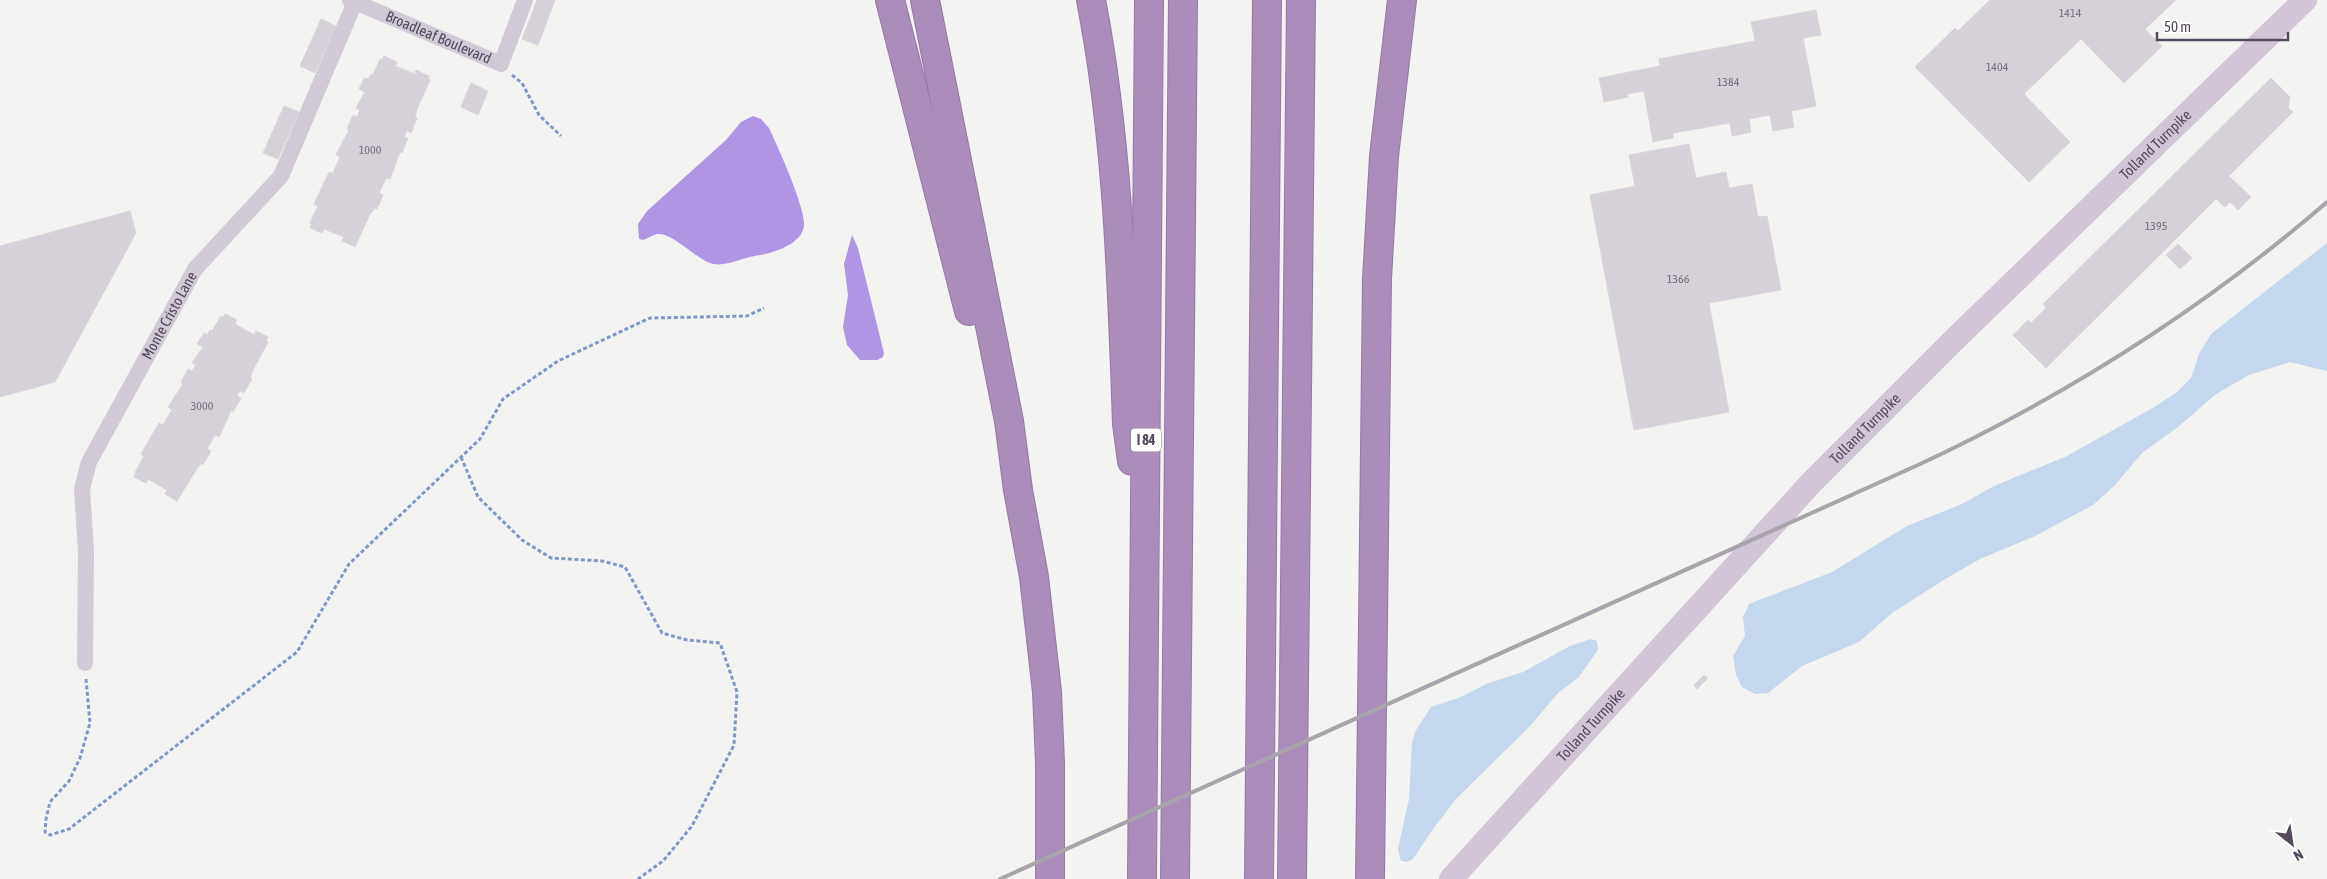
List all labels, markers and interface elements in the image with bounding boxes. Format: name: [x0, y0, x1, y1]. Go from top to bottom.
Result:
house number: 1414: [2059, 6, 2082, 20]
street label: Broadleaf Boulevard: [383, 7, 494, 67]
scale bar: [2157, 10, 2288, 42]
text: 50 m: [2164, 18, 2191, 35]
house number: 1404: [1986, 60, 2009, 74]
house number: 1384: [1717, 75, 1740, 89]
street label: Tolland Turnpike: [2116, 106, 2195, 183]
house number: 1000: [359, 143, 382, 157]
house number: 1395: [2145, 219, 2167, 233]
street label: Monte Cristo Lane: [138, 268, 200, 362]
house number: 1366: [1667, 272, 1690, 286]
street label: Tolland Turnpike: [1826, 389, 1904, 467]
house number: 3000: [191, 399, 214, 413]
road number: I 84: [1131, 428, 1161, 452]
street label: Tolland Turnpike: [1553, 685, 1628, 765]
north arrow: [2267, 819, 2317, 869]
text: N: [2291, 846, 2306, 864]

